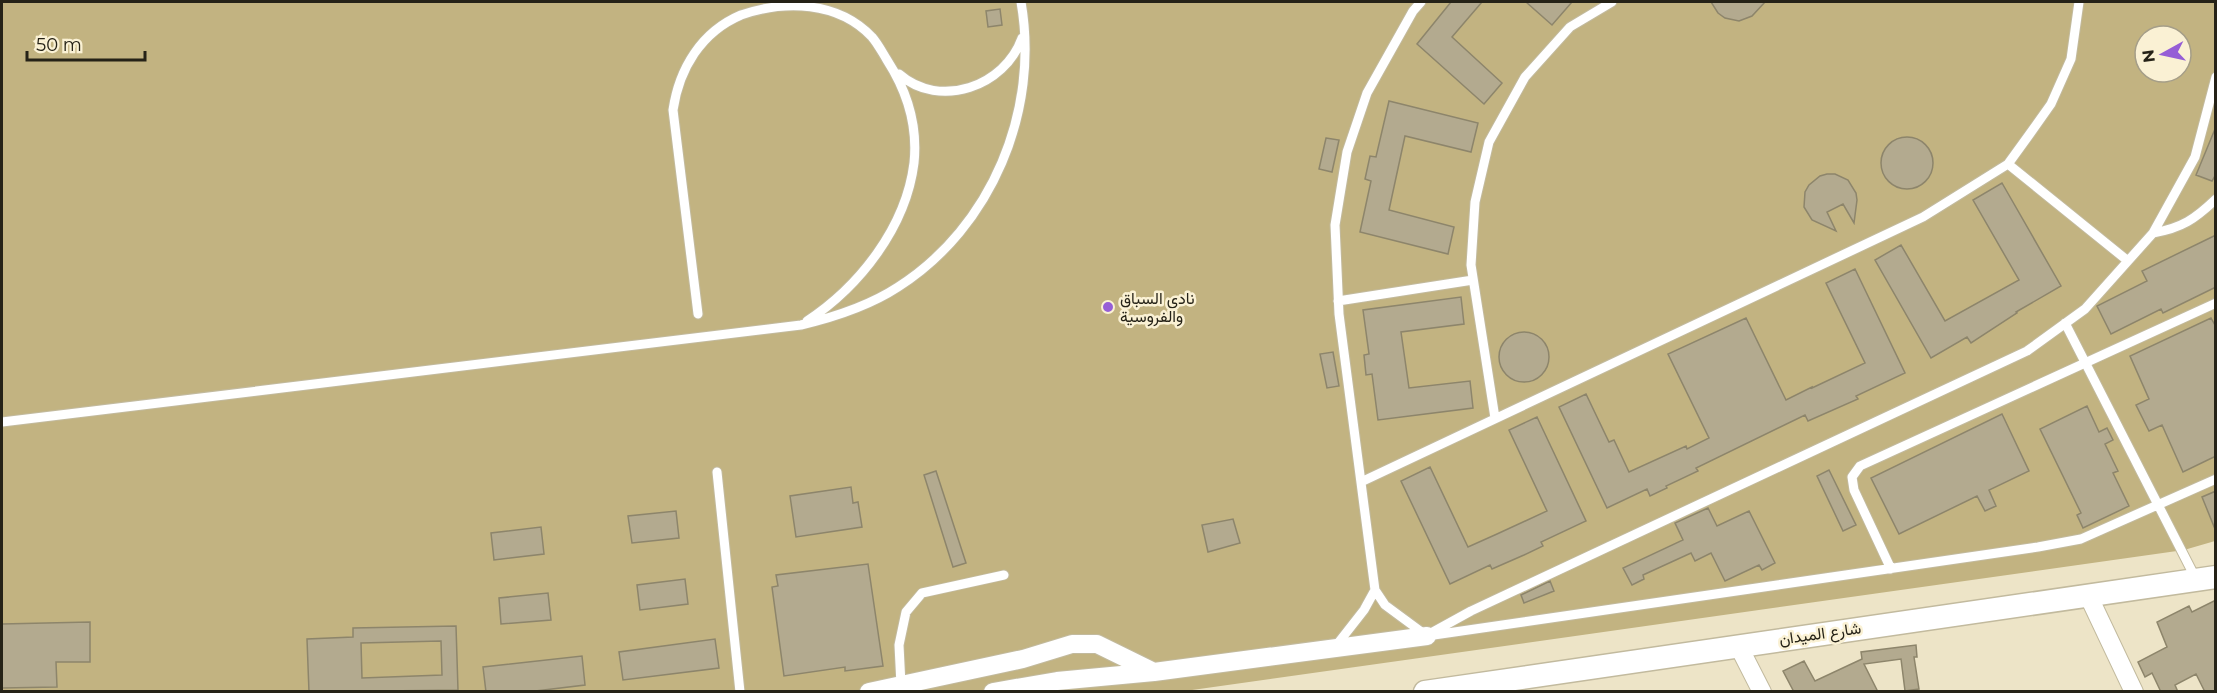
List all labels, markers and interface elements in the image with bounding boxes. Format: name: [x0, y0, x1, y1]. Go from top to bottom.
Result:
scale bar: [27, 24, 146, 62]
north arrow: [2133, 24, 2193, 84]
text: 50 m: [36, 34, 82, 56]
text: N: [2138, 48, 2159, 64]
place label: نادي السباق والفروسية: [1120, 289, 1195, 327]
marker: نادي السباق والفروسية: [1101, 300, 1115, 314]
street label: شارع الميدان: [1778, 618, 1863, 651]

